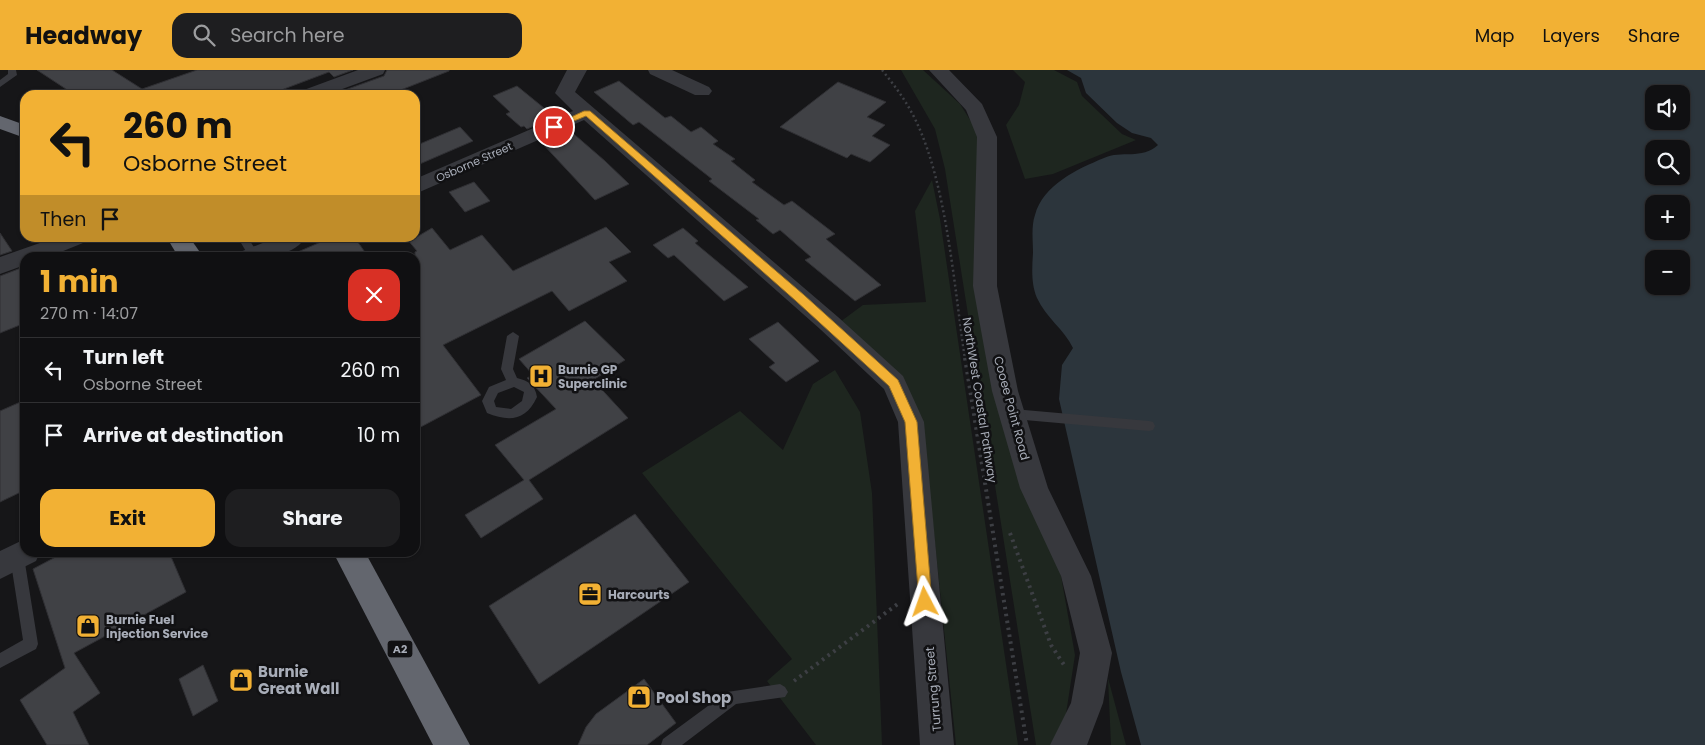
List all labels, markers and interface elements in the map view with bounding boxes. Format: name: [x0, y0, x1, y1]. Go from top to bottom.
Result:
search box: [172, 13, 522, 58]
text: Headway: [25, 19, 142, 52]
icon: search: [190, 21, 218, 49]
text: Search here: [230, 22, 345, 49]
text: Map: [1475, 23, 1515, 48]
text: Layers: [1543, 23, 1600, 48]
text: Share: [1628, 23, 1680, 48]
map controls: [1645, 85, 1690, 295]
button: sound: [1645, 85, 1690, 130]
text: 260 m: [123, 101, 233, 150]
pin: [533, 106, 575, 148]
icon: left: [40, 110, 105, 175]
icon: arrive: [540, 113, 568, 141]
street label: Osborne Street: [433, 138, 515, 186]
button: search: [1645, 140, 1690, 185]
text: Osborne Street: [123, 148, 287, 179]
button: +: [1645, 195, 1690, 240]
icon: arrive: [96, 205, 124, 233]
text: Then: [40, 206, 86, 233]
button: −: [1645, 250, 1690, 295]
text: 1 min: [40, 260, 118, 303]
button: close: [348, 269, 400, 321]
text: 270 m · 14:07: [40, 302, 138, 325]
street label: NorthWest Coastal Pathway: [959, 316, 1002, 484]
text: Turn left: [83, 344, 164, 371]
street label: Cooee Point Road: [990, 354, 1034, 462]
icon: left: [40, 356, 68, 384]
text: 260 m: [340, 357, 400, 384]
place label: Burnie GP Superclinic: [558, 361, 627, 392]
hospital icon: Burnie GP Superclinic: [528, 363, 554, 389]
text: Osborne Street: [83, 373, 202, 396]
icon: arrive: [40, 421, 68, 449]
text: Arrive at destination: [83, 422, 284, 449]
text: 10 m: [357, 422, 400, 449]
button: Exit: [40, 489, 215, 547]
button: Share: [225, 489, 400, 547]
position arrow: [898, 575, 950, 627]
office icon: Harcourts: [577, 581, 603, 607]
place label: Harcourts: [608, 586, 670, 603]
place label: Burnie Fuel Injection Service: [106, 611, 209, 642]
shop icon: Burnie Fuel Injection Service: [75, 613, 101, 639]
road number: A2: [388, 640, 412, 658]
street label: Turrung Street: [921, 646, 945, 732]
place label: Burnie Great Wall: [258, 661, 339, 699]
shop icon: Burnie Great Wall: [228, 667, 254, 693]
shop icon: Pool Shop: [626, 684, 652, 710]
place label: Pool Shop: [656, 687, 731, 708]

